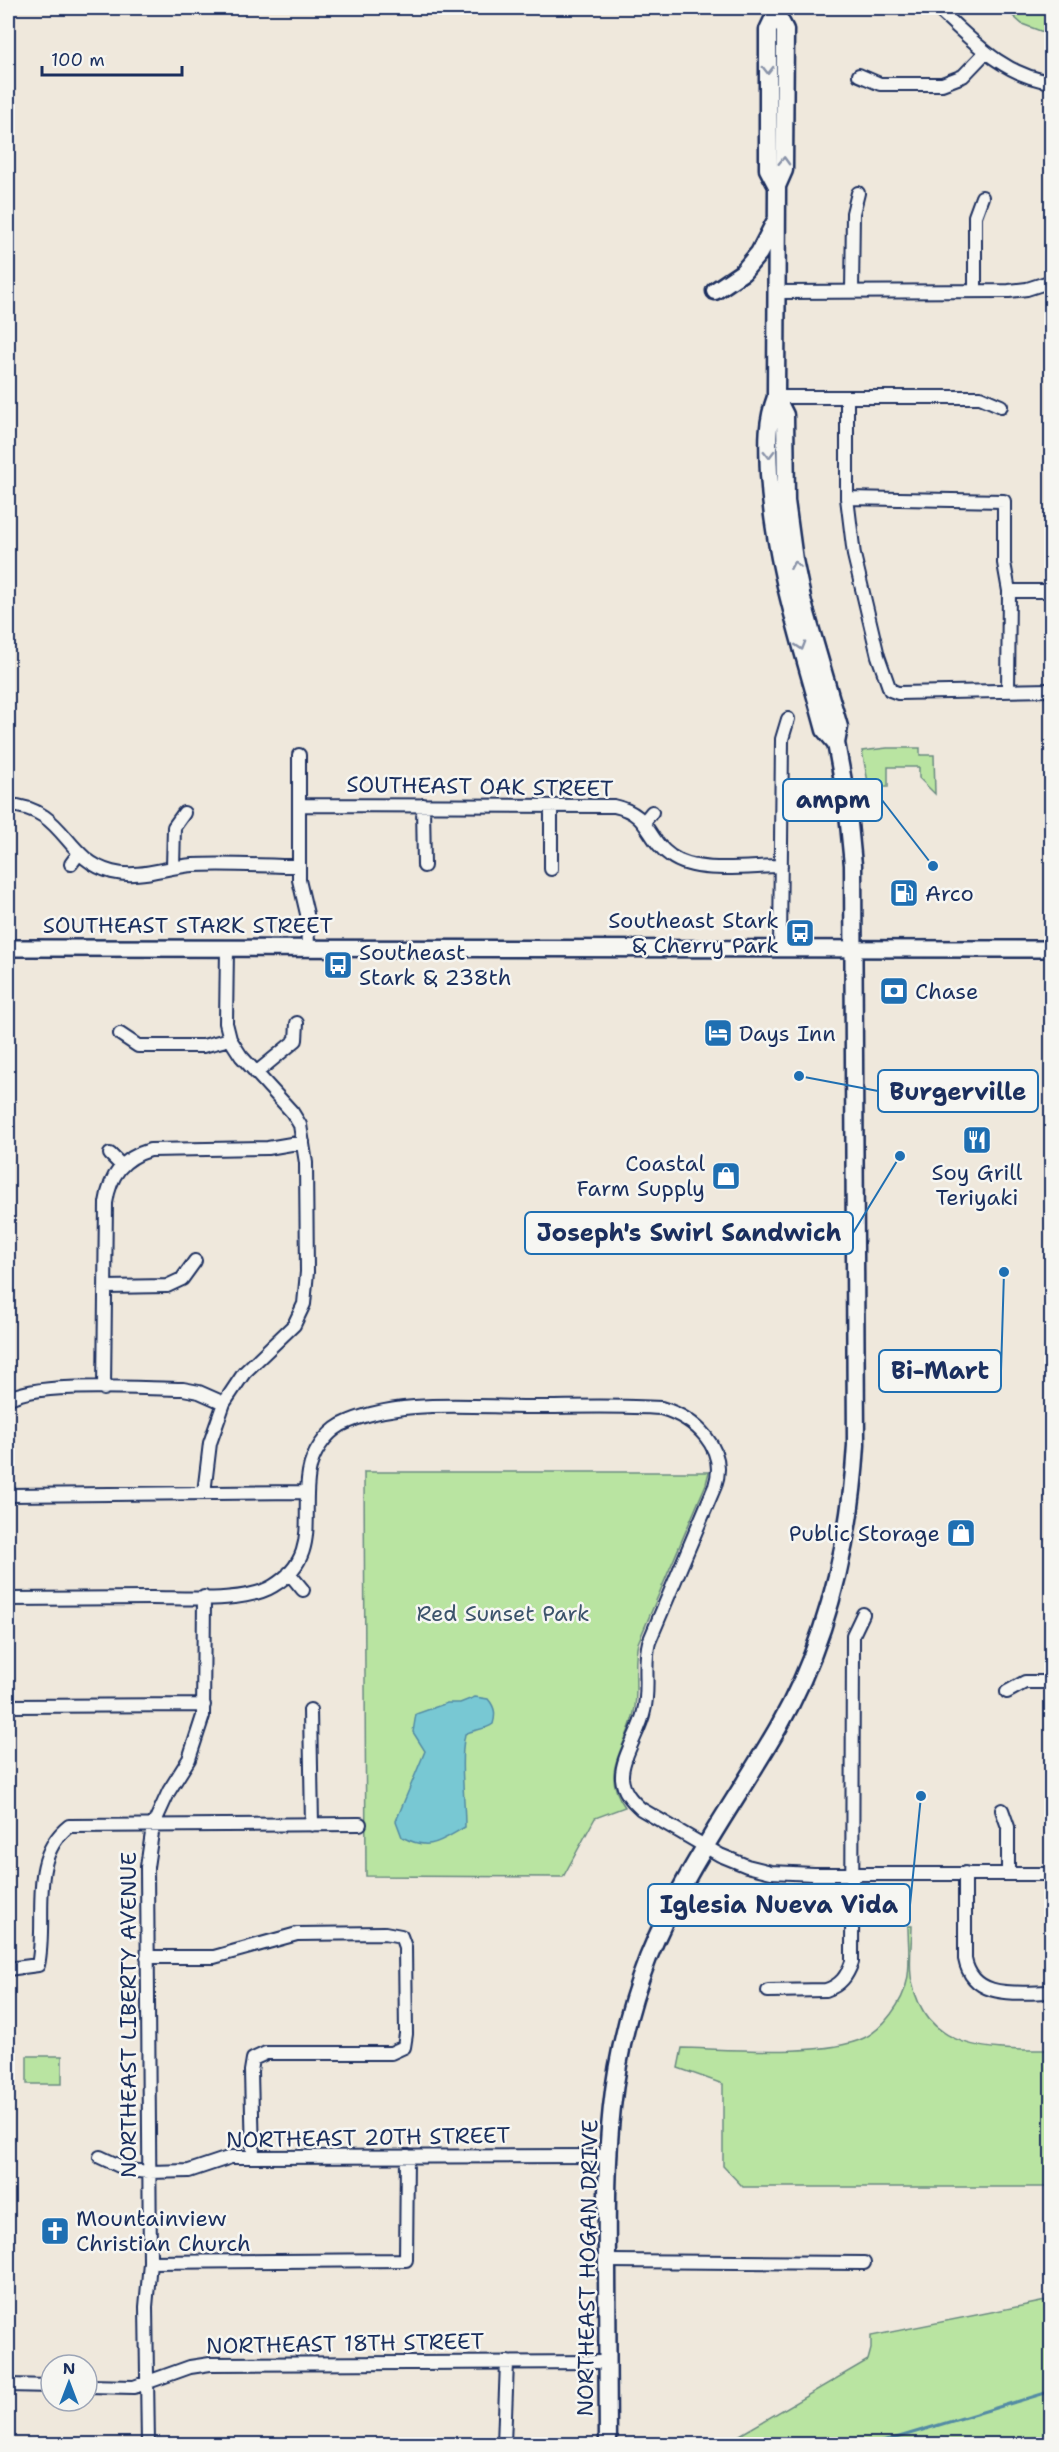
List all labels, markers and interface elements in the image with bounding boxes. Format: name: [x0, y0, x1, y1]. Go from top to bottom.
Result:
scale bar: [42, 39, 182, 77]
text: 100 m: [51, 48, 105, 72]
one-way arrow: [762, 65, 774, 74]
one-way arrow: [778, 156, 790, 165]
one-way arrow: [762, 450, 775, 459]
one-way arrow: [789, 560, 802, 570]
one-way arrow: [794, 640, 806, 651]
street label: SOUTHEAST OAK STREET: [346, 770, 614, 803]
callout: ampm: [783, 779, 882, 821]
text: ampm: [796, 784, 870, 816]
fuel station icon: Arco: [888, 877, 920, 909]
place label: Arco: [925, 879, 974, 908]
place label: Southeast Stark & Cherry Park: [608, 906, 779, 960]
street label: SOUTHEAST STARK STREET: [43, 911, 334, 940]
bus stop icon: Southeast Stark & Cherry Park: [784, 917, 816, 949]
place label: Southeast Stark & 238th: [359, 938, 512, 992]
bus stop icon: Southeast Stark & 238th: [322, 949, 354, 981]
bank icon: Chase: [878, 975, 910, 1007]
place label: Chase: [915, 977, 978, 1006]
hotel icon: Days Inn: [702, 1017, 734, 1049]
place label: Days Inn: [739, 1019, 836, 1048]
callout: Burgerville: [878, 1070, 1038, 1112]
text: Burgerville: [890, 1076, 1026, 1108]
restaurant icon: Soy Grill Teriyaki: [961, 1124, 993, 1156]
place label: Coastal Farm Supply: [576, 1149, 705, 1203]
place label: Soy Grill Teriyaki: [932, 1158, 1023, 1212]
shop icon: Coastal Farm Supply: [710, 1160, 742, 1192]
callout: Joseph's Swirl Sandwich: [525, 1212, 853, 1254]
text: Joseph's Swirl Sandwich: [537, 1217, 841, 1249]
callout: Bi-Mart: [879, 1350, 1001, 1392]
text: Bi-Mart: [891, 1355, 989, 1387]
shop icon: Public Storage: [945, 1517, 977, 1549]
place label: Public Storage: [789, 1519, 940, 1548]
park label: Red Sunset Park: [416, 1599, 590, 1628]
street label: NORTHEAST LIBERTY AVENUE: [114, 1852, 143, 2178]
callout: Iglesia Nueva Vida: [648, 1884, 910, 1926]
text: Iglesia Nueva Vida: [660, 1889, 899, 1921]
street label: NORTHEAST HOGAN DRIVE: [570, 2119, 605, 2417]
street label: NORTHEAST 20TH STREET: [226, 2121, 511, 2154]
place label: Mountainview Christian Church: [76, 2204, 251, 2258]
church icon: Mountainview Christian Church: [39, 2215, 71, 2247]
street label: NORTHEAST 18TH STREET: [206, 2327, 485, 2360]
north arrow: [39, 2353, 99, 2413]
text: N: [63, 2358, 75, 2379]

